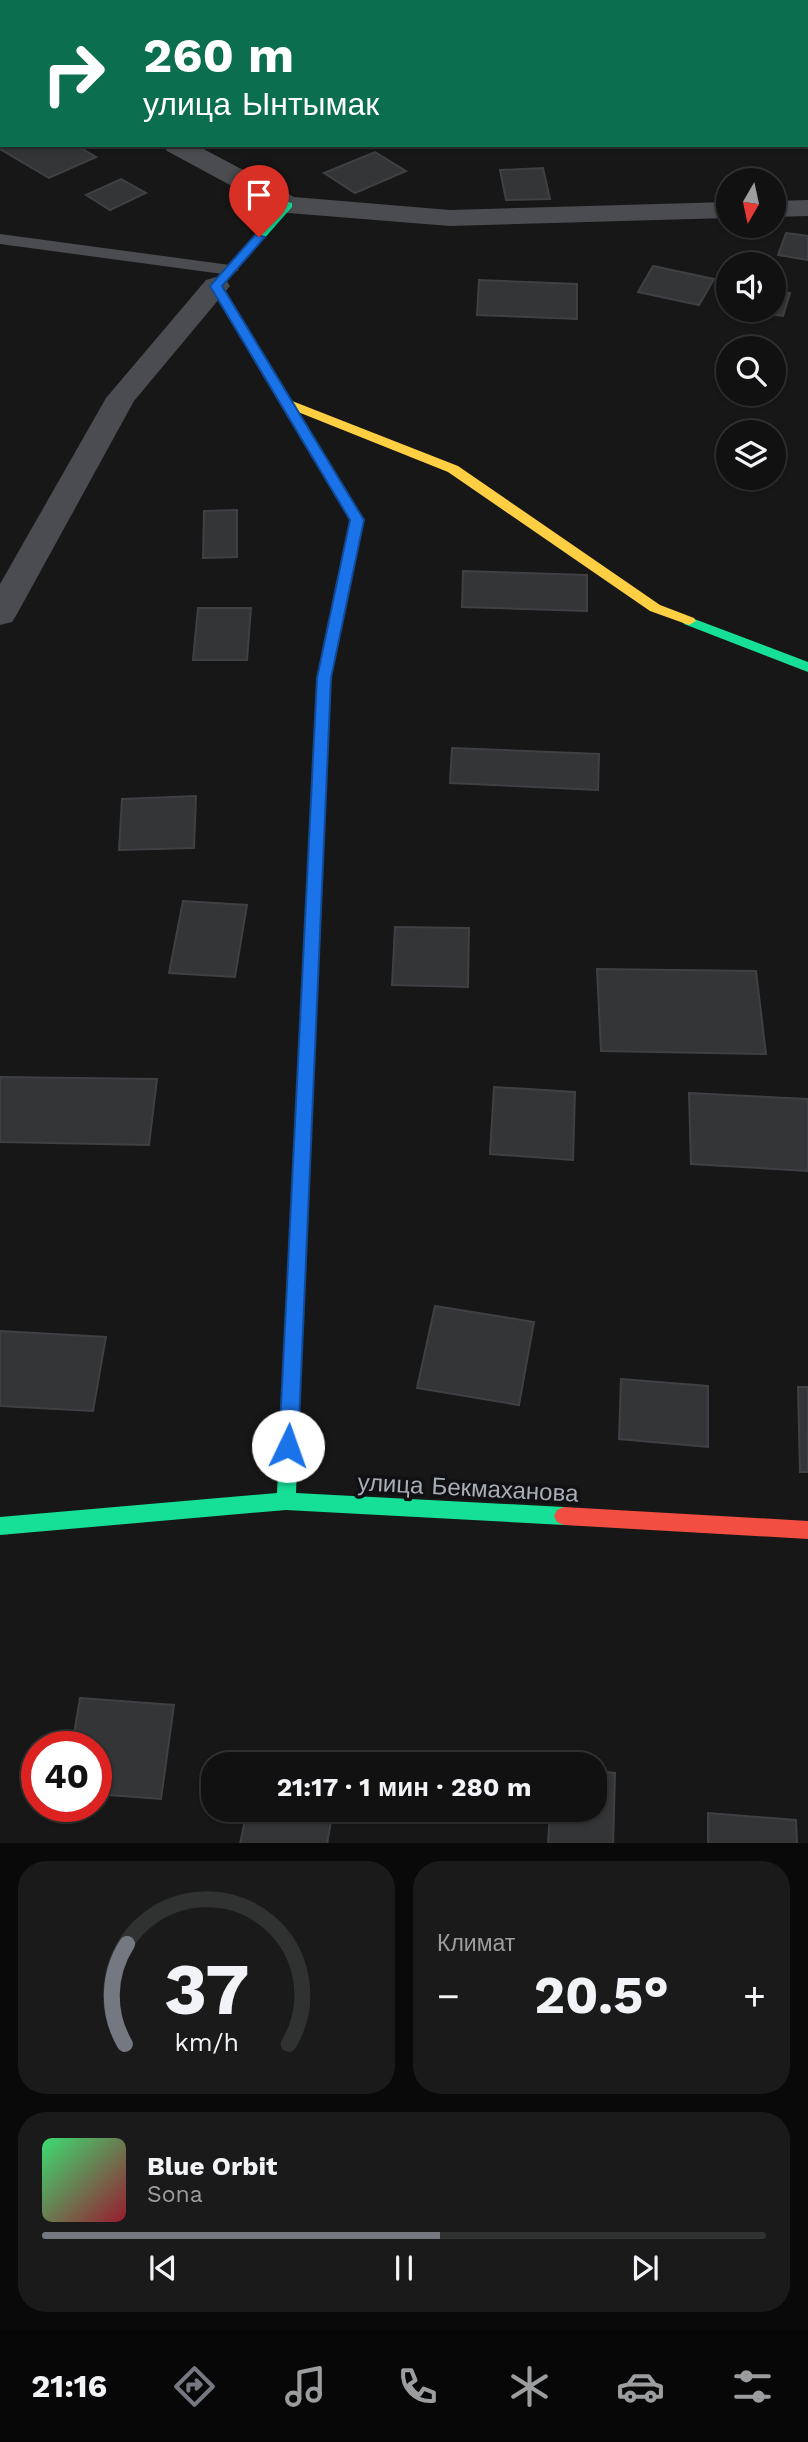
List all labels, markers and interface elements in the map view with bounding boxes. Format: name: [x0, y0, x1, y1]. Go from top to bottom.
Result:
text: 260 m: [143, 26, 294, 84]
icon: right: [28, 28, 119, 119]
text: улица Ынтымак: [143, 85, 379, 123]
pin: [229, 165, 289, 237]
north arrow: [716, 168, 786, 238]
map controls: [716, 168, 786, 490]
icon: arrive: [240, 176, 278, 214]
button: sound: [716, 252, 786, 322]
button: search: [716, 336, 786, 406]
button: layers: [716, 420, 786, 490]
position arrow: [251, 1409, 325, 1483]
street label: улица Бекмаханова: [357, 1468, 580, 1508]
speed limit sign: 40: [21, 1731, 112, 1822]
text: 21:17 · 1 мин · 280 m: [277, 1772, 531, 1802]
text: Климат: [437, 1930, 515, 1957]
text: 37: [164, 1946, 249, 2032]
text: 20.5°: [534, 1965, 669, 2026]
text: −: [437, 1974, 460, 2018]
text: +: [743, 1974, 766, 2018]
text: km/h: [174, 2027, 239, 2056]
text: Blue Orbit: [147, 2151, 277, 2181]
text: Sona: [147, 2181, 203, 2208]
icon: previous: [144, 2249, 182, 2287]
icon: pause: [385, 2249, 423, 2287]
icon: next: [626, 2249, 664, 2287]
icon: directions: [170, 2362, 219, 2411]
icon: music: [281, 2362, 330, 2411]
icon: phone: [393, 2362, 442, 2411]
icon: climate: [505, 2362, 554, 2411]
icon: car: [616, 2362, 665, 2411]
icon: filters: [728, 2362, 777, 2411]
text: 21:16: [31, 2367, 107, 2405]

